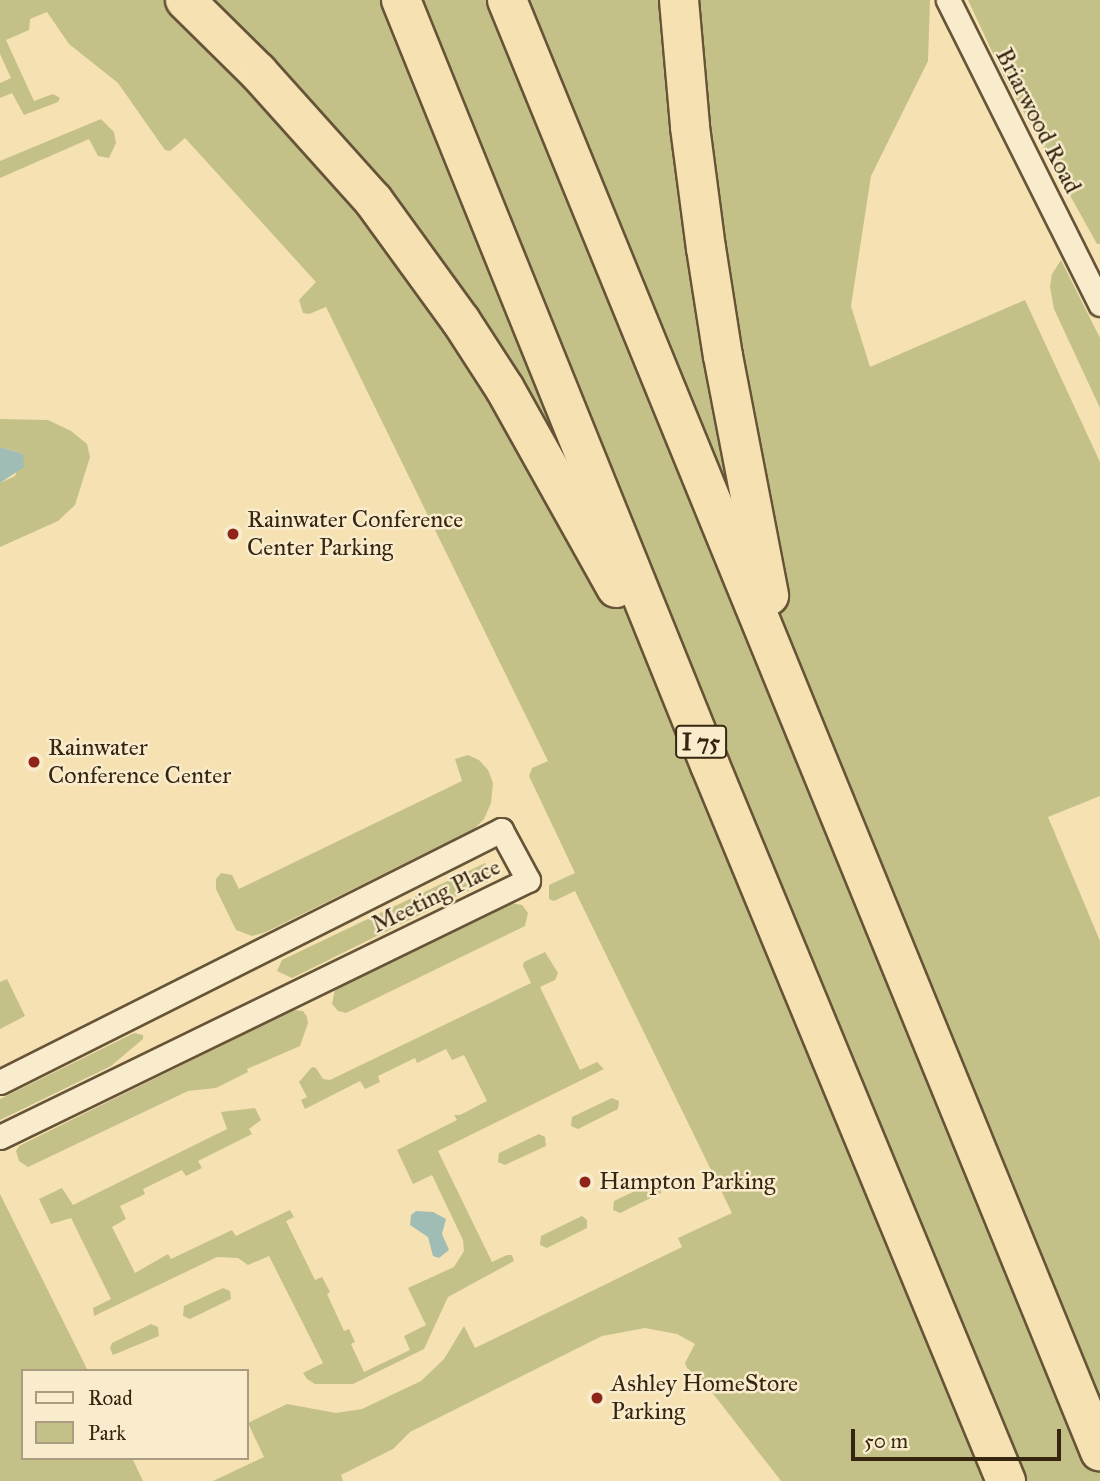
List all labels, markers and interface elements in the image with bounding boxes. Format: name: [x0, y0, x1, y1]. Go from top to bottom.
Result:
street label: Briarwood Road: [989, 44, 1087, 198]
place label: Rainwater Conference Center Parking: [247, 506, 463, 562]
marker: Rainwater Conference Center Parking: [225, 526, 241, 542]
road number: I 75: [675, 722, 727, 762]
place label: Rainwater Conference Center: [48, 734, 231, 790]
marker: Rainwater Conference Center: [26, 754, 42, 770]
street label: Meeting Place: [367, 852, 505, 940]
place label: Hampton Parking: [599, 1168, 775, 1196]
marker: Hampton Parking: [577, 1174, 593, 1190]
legend: [21, 1369, 248, 1460]
place label: Ashley HomeStore Parking: [611, 1370, 798, 1426]
text: Road: [88, 1385, 133, 1411]
marker: Ashley HomeStore Parking: [589, 1390, 605, 1406]
scale bar: [855, 1414, 1065, 1458]
text: Park: [88, 1420, 126, 1446]
text: 50 m: [864, 1428, 908, 1454]

